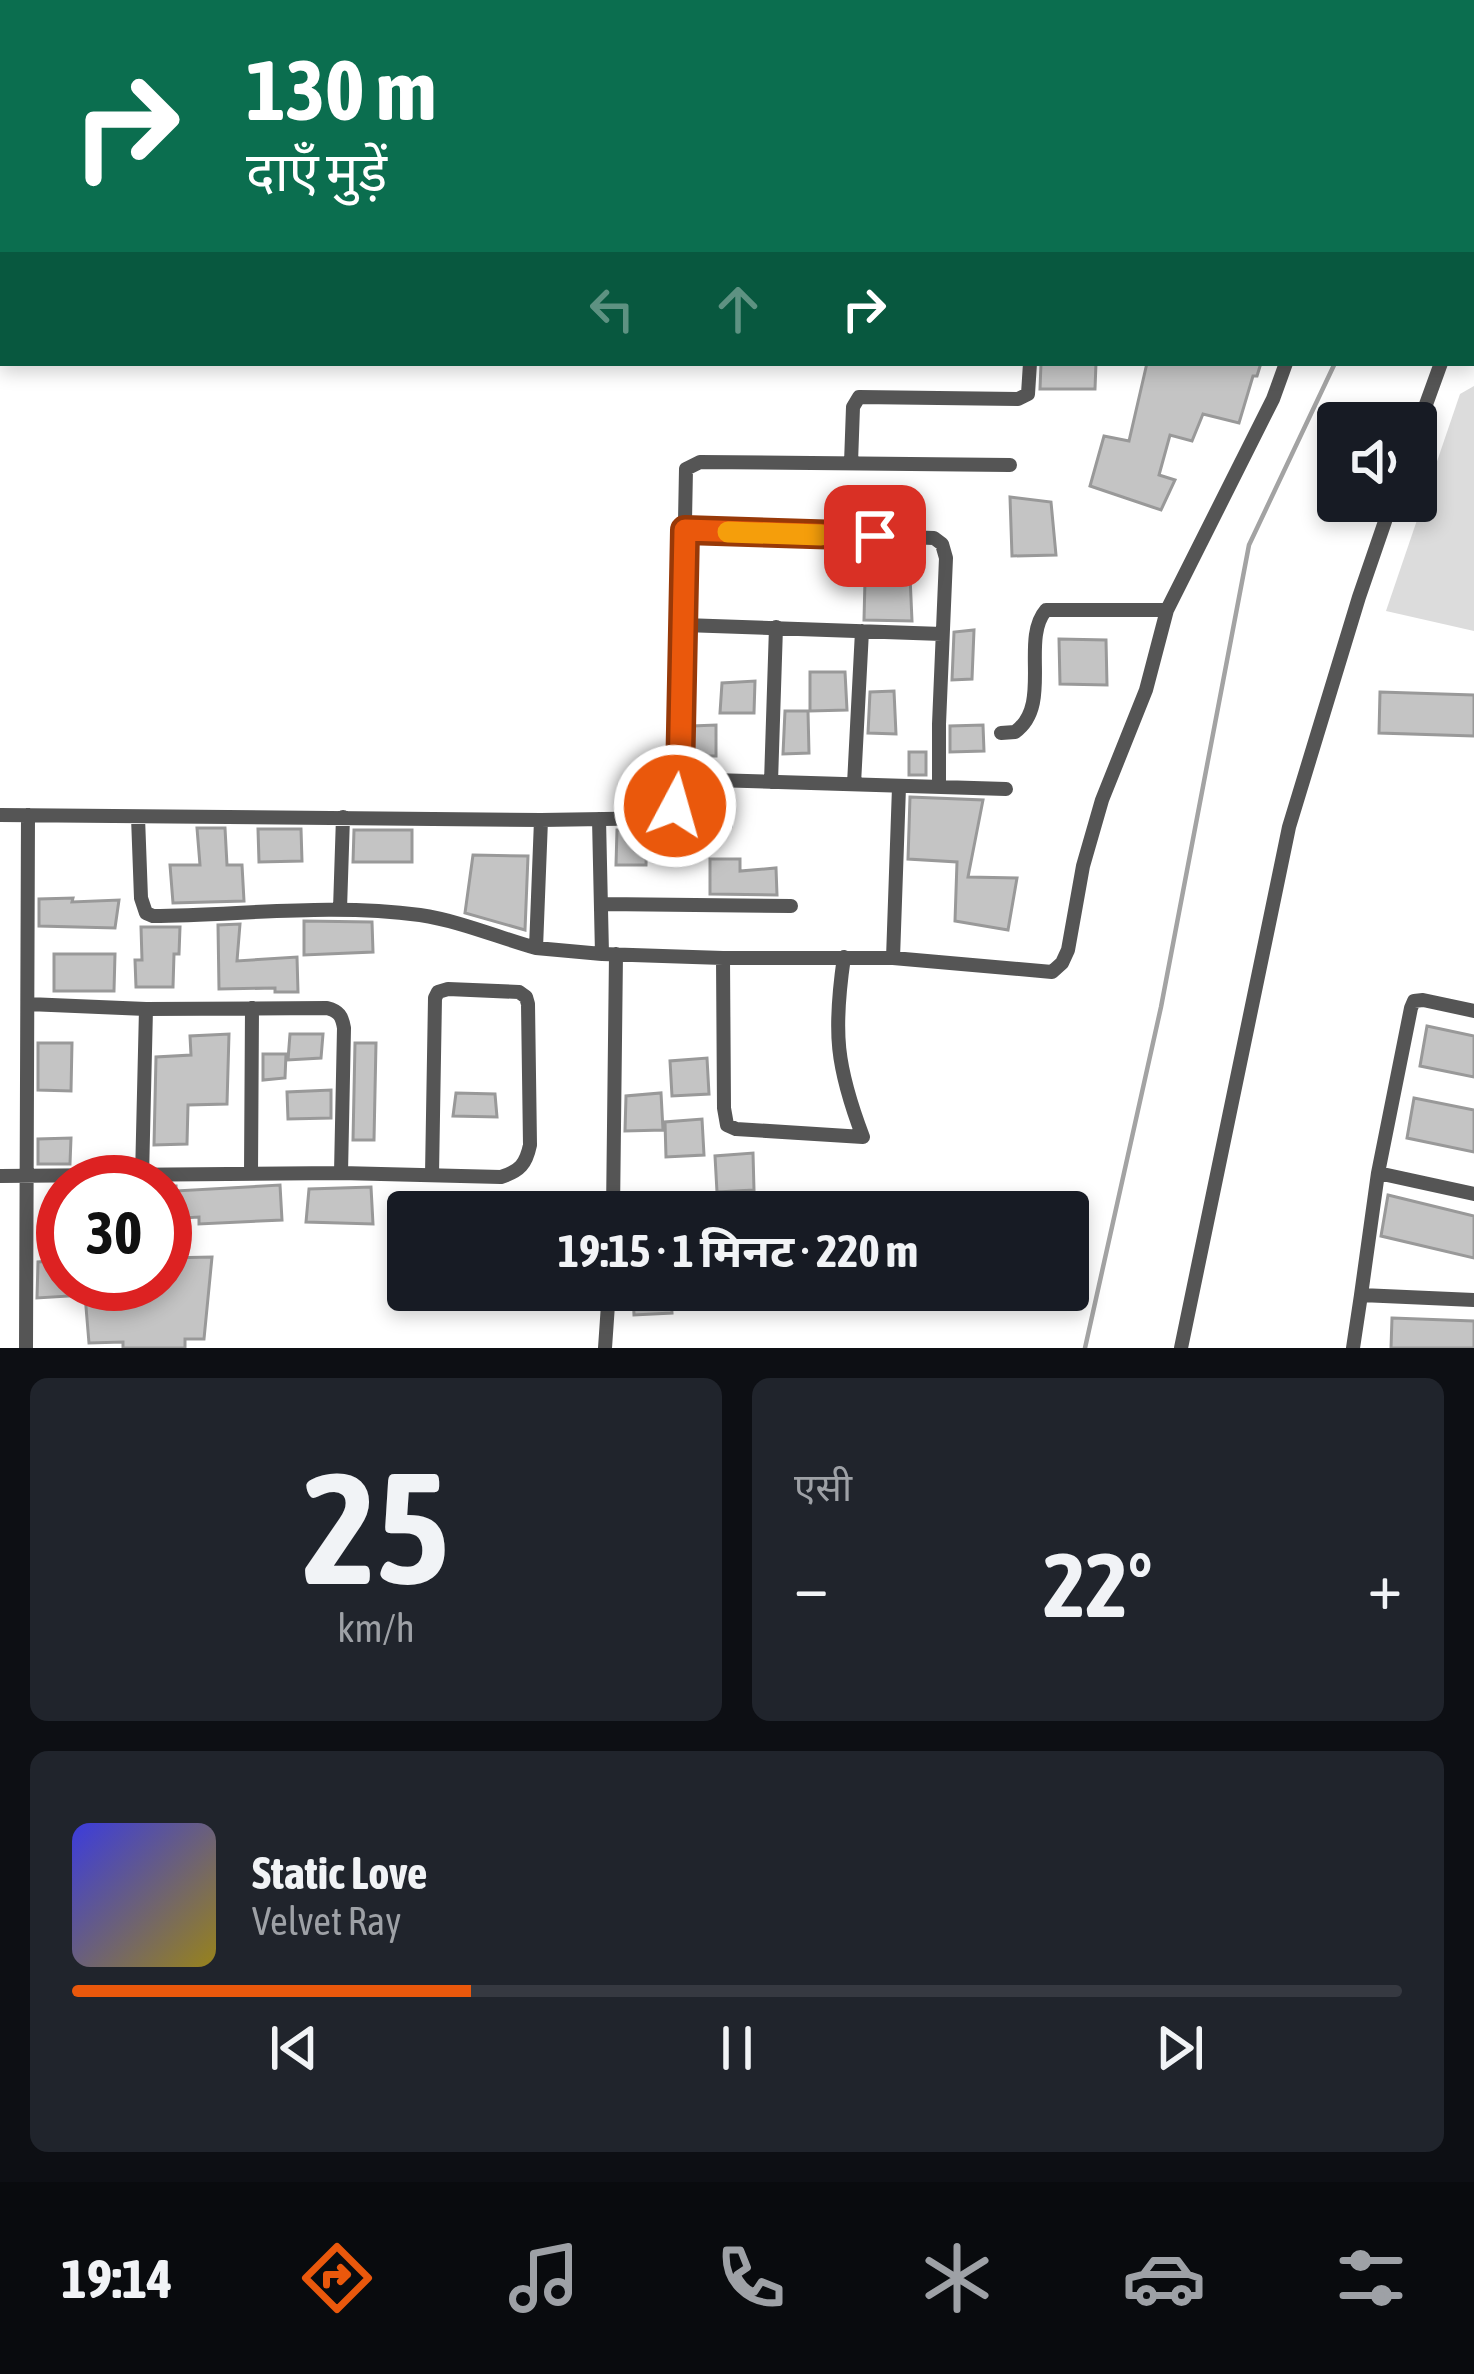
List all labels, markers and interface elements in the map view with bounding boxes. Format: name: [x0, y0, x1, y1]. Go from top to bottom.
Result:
text: 130 m: [246, 42, 436, 138]
icon: right: [48, 48, 204, 204]
text: दाएँ मुड़ें: [246, 141, 387, 202]
icon: left: [579, 276, 645, 342]
icon: ahead: [705, 276, 771, 342]
icon: right: [831, 276, 897, 342]
map controls: [1317, 402, 1437, 522]
button: sound: [1317, 402, 1437, 522]
pin: [824, 485, 926, 587]
icon: arrive: [842, 503, 908, 569]
position arrow: [612, 743, 738, 869]
speed limit sign: 30: [36, 1155, 192, 1311]
text: 19:15 · 1 मिनट · 220 m: [558, 1225, 918, 1277]
text: 25: [303, 1438, 449, 1617]
text: एसी: [794, 1465, 852, 1509]
text: 22°: [1043, 1533, 1153, 1636]
text: −: [794, 1547, 828, 1623]
text: +: [1368, 1547, 1402, 1623]
text: km/h: [337, 1606, 415, 1650]
text: Static Love: [252, 1847, 428, 1899]
text: Velvet Ray: [252, 1899, 401, 1943]
icon: previous: [261, 2015, 327, 2081]
icon: pause: [704, 2015, 770, 2081]
icon: next: [1147, 2015, 1213, 2081]
icon: directions: [295, 2236, 379, 2320]
icon: music: [502, 2236, 586, 2320]
icon: phone: [709, 2236, 793, 2320]
icon: climate: [915, 2236, 999, 2320]
icon: car: [1122, 2236, 1206, 2320]
icon: filters: [1329, 2236, 1413, 2320]
text: 19:14: [61, 2248, 172, 2309]

